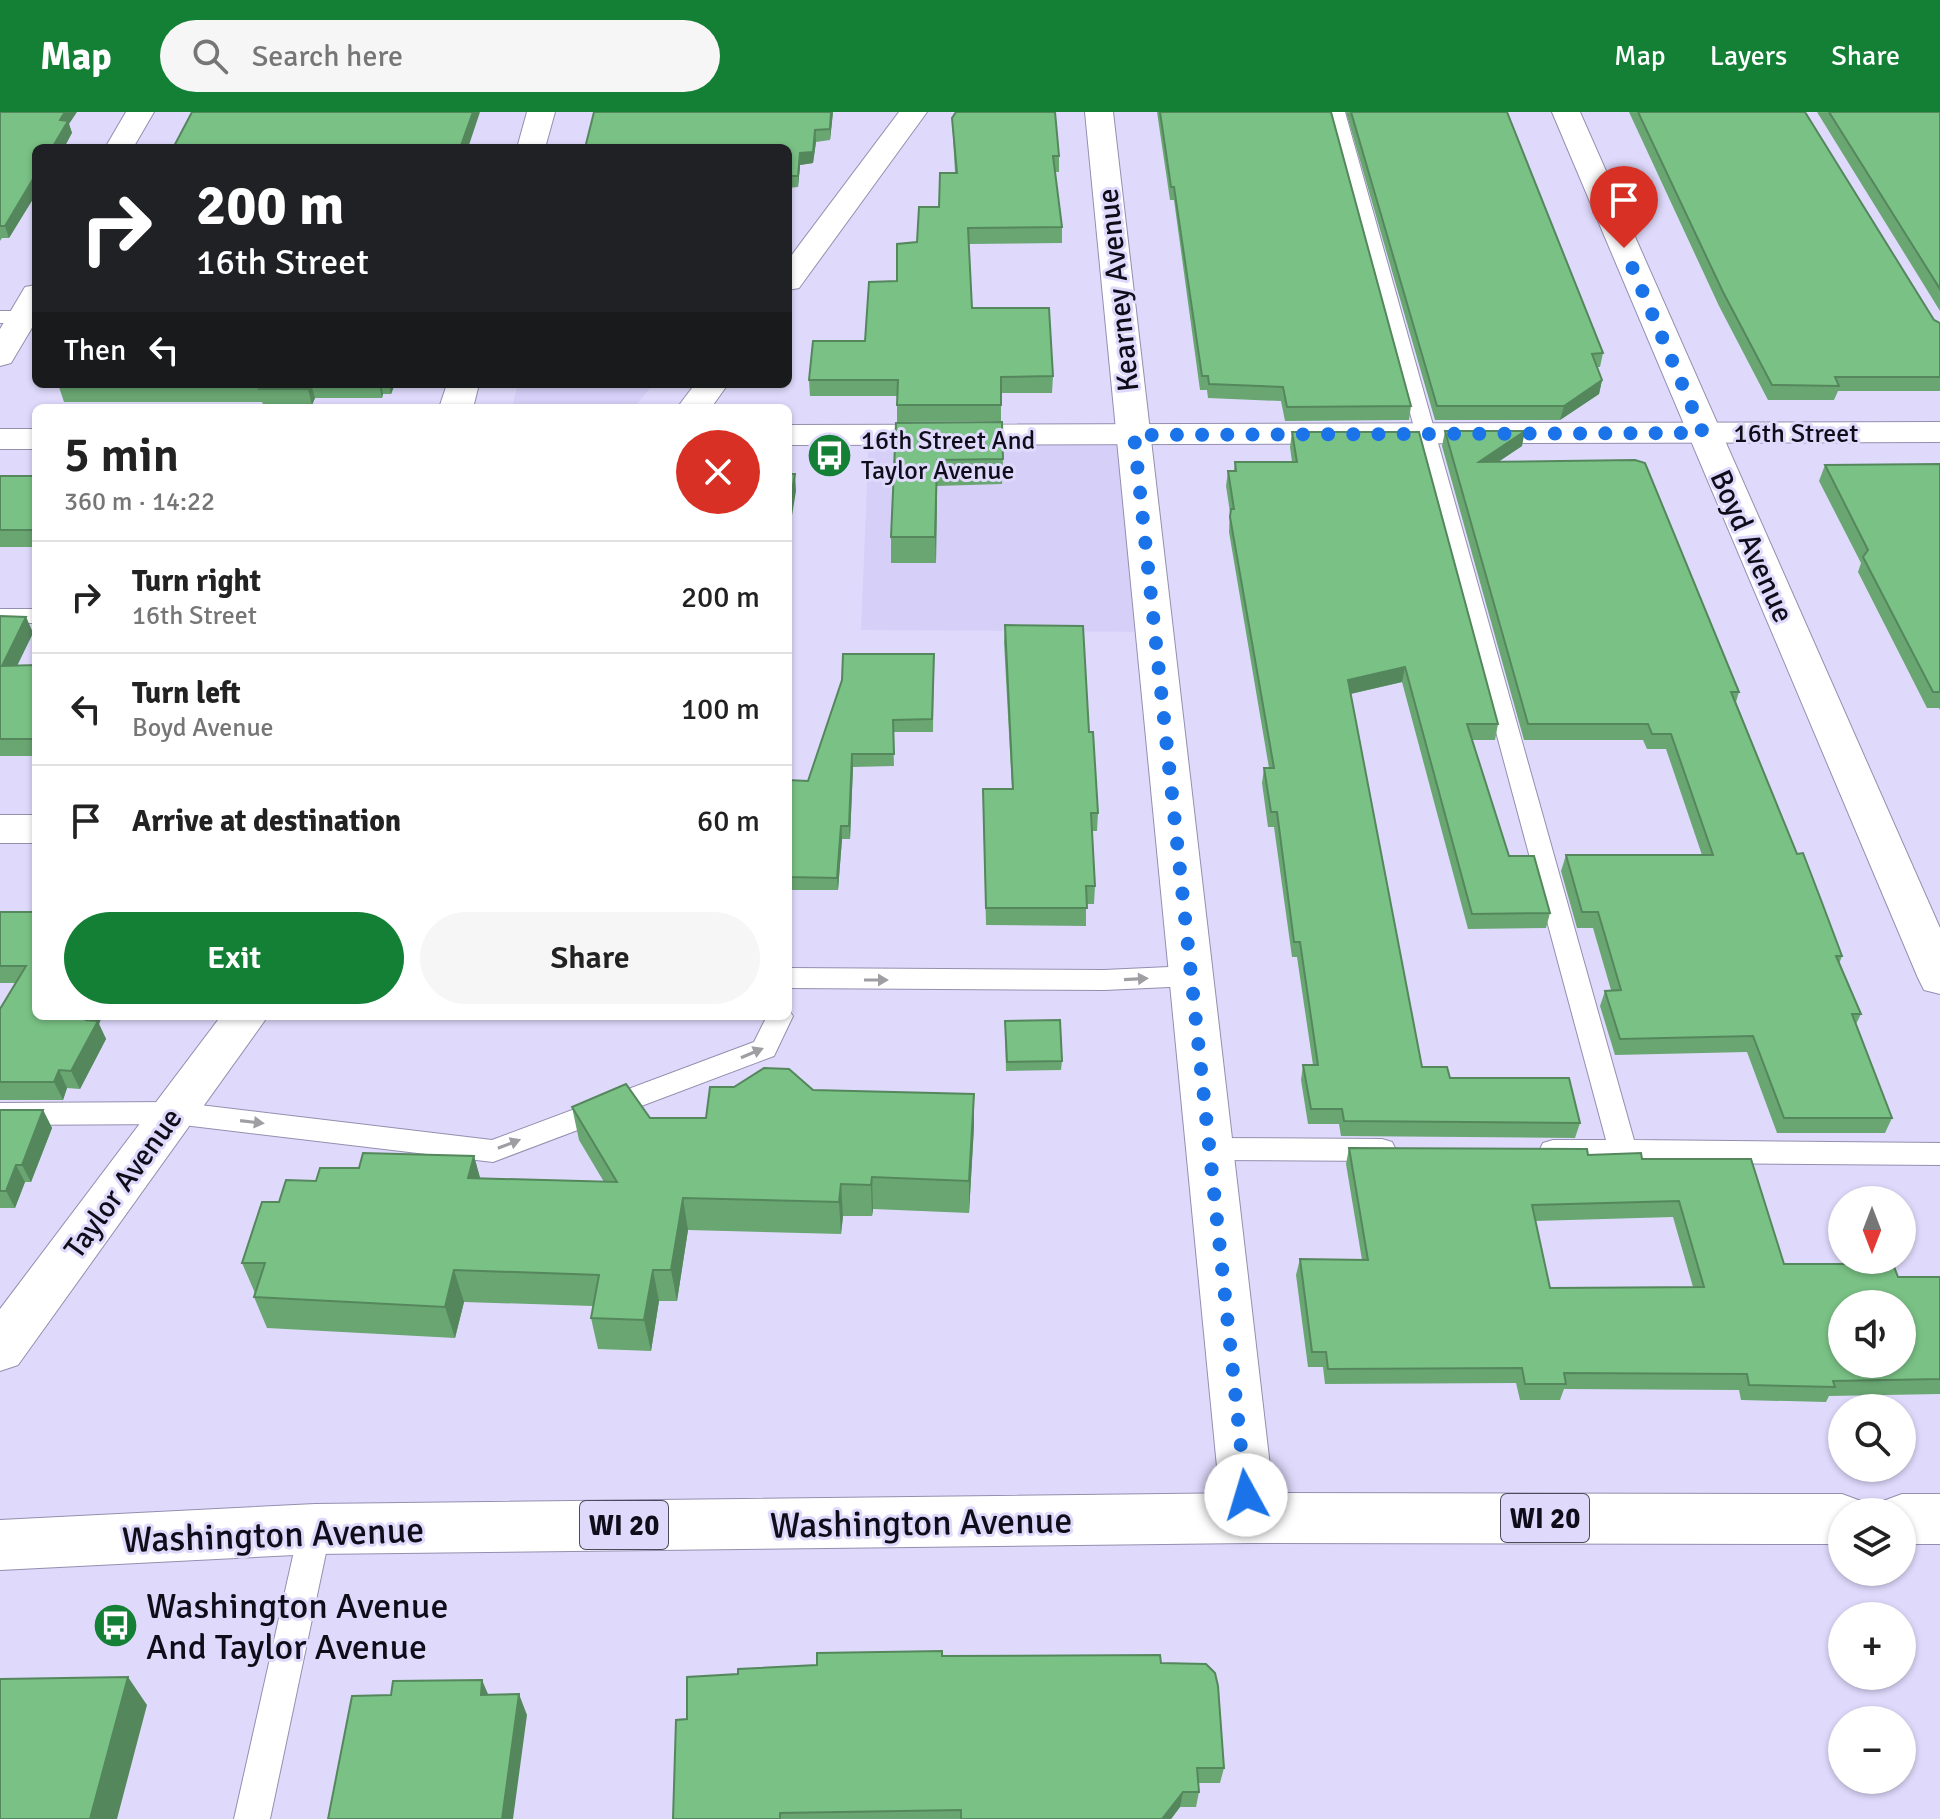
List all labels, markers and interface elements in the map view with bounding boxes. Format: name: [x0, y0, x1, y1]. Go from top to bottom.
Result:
search box: [160, 20, 720, 92]
text: Map: [40, 33, 112, 80]
icon: search: [188, 34, 232, 78]
text: Search here: [252, 38, 403, 75]
text: Map: [1614, 39, 1666, 73]
text: Layers: [1710, 39, 1787, 73]
text: Share: [1831, 39, 1900, 73]
pin: [1590, 166, 1658, 248]
text: 200 m: [196, 171, 344, 240]
icon: right: [64, 176, 168, 280]
icon: arrive: [1602, 178, 1646, 222]
street label: Kearney Avenue: [1089, 187, 1148, 393]
text: 16th Street: [196, 240, 369, 285]
icon: left: [142, 328, 186, 372]
text: Then: [64, 332, 126, 369]
street label: 16th Street: [1734, 418, 1858, 450]
place label: 16th Street And Taylor Avenue: [861, 425, 1035, 487]
text: 5 min: [64, 426, 179, 485]
button: close: [676, 430, 760, 514]
bus stop icon: 16th Street And Taylor Avenue: [806, 431, 854, 479]
street label: Boyd Avenue: [1701, 464, 1802, 628]
text: 360 m · 14:22: [64, 486, 215, 518]
text: Turn right: [132, 563, 261, 600]
icon: right: [64, 575, 108, 619]
text: 200 m: [681, 579, 760, 616]
text: 16th Street: [132, 600, 257, 632]
text: Turn left: [132, 675, 241, 712]
icon: left: [64, 687, 108, 731]
text: 100 m: [681, 691, 760, 728]
text: Boyd Avenue: [132, 712, 274, 744]
icon: arrive: [64, 799, 108, 843]
text: Arrive at destination: [132, 803, 401, 840]
text: 60 m: [697, 803, 760, 840]
button: Exit: [64, 912, 404, 1004]
button: Share: [420, 912, 760, 1004]
one-way arrow: [1124, 972, 1149, 985]
one-way arrow: [864, 974, 889, 986]
one-way arrow: [741, 1046, 764, 1059]
street label: Taylor Avenue: [56, 1101, 190, 1266]
one-way arrow: [240, 1115, 265, 1128]
one-way arrow: [497, 1138, 521, 1150]
north arrow: [1828, 1186, 1916, 1274]
map controls: [1828, 1186, 1916, 1794]
button: sound: [1828, 1290, 1916, 1378]
button: search: [1828, 1394, 1916, 1482]
position arrow: [1204, 1453, 1288, 1537]
road number: WI 20: [1501, 1494, 1589, 1542]
street label: Washington Avenue: [769, 1498, 1073, 1549]
button: layers: [1828, 1498, 1916, 1586]
road number: WI 20: [580, 1501, 668, 1549]
street label: Washington Avenue: [121, 1508, 425, 1563]
place label: Washington Avenue And Taylor Avenue: [146, 1584, 448, 1670]
bus stop icon: Washington Avenue And Taylor Avenue: [91, 1602, 139, 1650]
button: +: [1828, 1602, 1916, 1690]
button: −: [1828, 1706, 1916, 1794]

